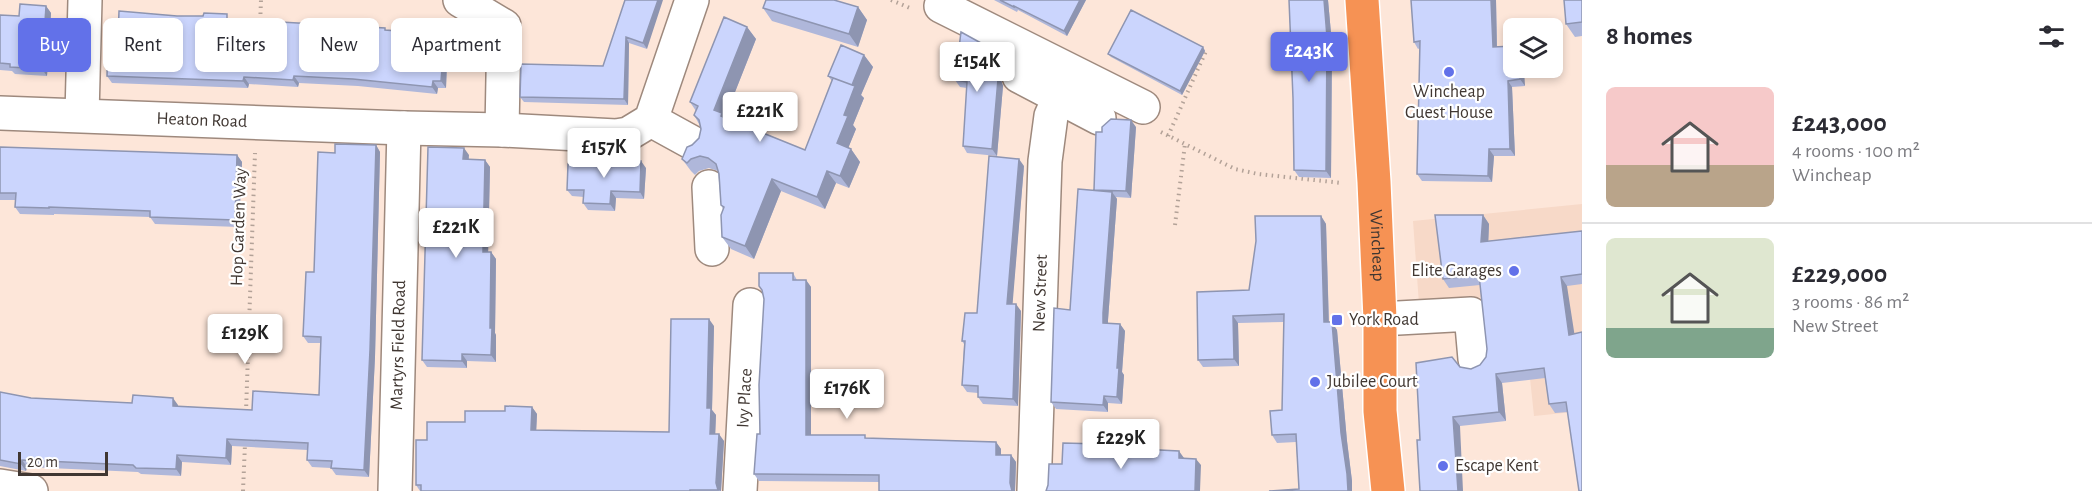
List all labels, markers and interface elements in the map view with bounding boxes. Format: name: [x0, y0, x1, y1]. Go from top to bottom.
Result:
chip: Buy: [18, 18, 91, 72]
chip: Rent: [103, 18, 183, 72]
chip: Filters: [195, 18, 287, 72]
chip: New: [299, 18, 379, 72]
chip: Apartment: [391, 18, 522, 72]
map controls: [1503, 18, 1563, 78]
button: layers: [1503, 18, 1563, 78]
icon: filters: [2035, 20, 2068, 53]
text: 8 homes: [1606, 23, 1693, 49]
pin: £243K: [1267, 32, 1351, 83]
text: £243K: [1285, 41, 1333, 61]
pin: £154K: [935, 42, 1019, 93]
text: £154K: [954, 51, 1000, 71]
marker: Wincheap Guest House: [1442, 65, 1456, 79]
place label: Wincheap Guest House: [1405, 83, 1493, 122]
pin: £221K: [718, 92, 802, 143]
text: £221K: [737, 101, 783, 121]
street label: Heaton Road: [156, 110, 248, 131]
text: £243,000: [1792, 110, 1887, 136]
icon: home: [1654, 111, 1726, 183]
pin: £157K: [562, 128, 646, 179]
text: £157K: [581, 137, 627, 157]
text: 4 rooms · 100 m²: [1792, 141, 1920, 161]
text: Wincheap: [1792, 165, 1872, 185]
street label: Hop Garden Way: [228, 167, 250, 286]
pin: £221K: [414, 208, 498, 259]
street label: Wincheap: [1366, 209, 1387, 282]
text: £221K: [433, 217, 479, 237]
street label: New Street: [1030, 254, 1051, 332]
text: £229,000: [1792, 261, 1887, 287]
place label: Elite Garages: [1411, 262, 1502, 280]
icon: home: [1654, 262, 1726, 334]
marker: Elite Garages: [1507, 264, 1521, 278]
street label: Martyrs Field Road: [388, 280, 409, 410]
text: 3 rooms · 86 m²: [1792, 292, 1909, 312]
place label: York Road: [1349, 311, 1419, 329]
marker: York Road: [1330, 313, 1344, 327]
pin: £129K: [203, 314, 287, 365]
text: New Street: [1792, 316, 1878, 336]
text: £129K: [222, 323, 268, 343]
street label: Ivy Place: [734, 368, 756, 429]
pin: £176K: [805, 369, 889, 420]
place label: Jubilee Court: [1327, 373, 1418, 391]
marker: Jubilee Court: [1308, 375, 1322, 389]
text: £176K: [824, 378, 870, 398]
pin: £229K: [1079, 419, 1163, 470]
text: £229K: [1096, 428, 1146, 448]
scale bar: [18, 449, 108, 476]
text: 20 m: [27, 454, 58, 470]
place label: Escape Kent: [1455, 457, 1539, 475]
marker: Escape Kent: [1436, 459, 1450, 473]

